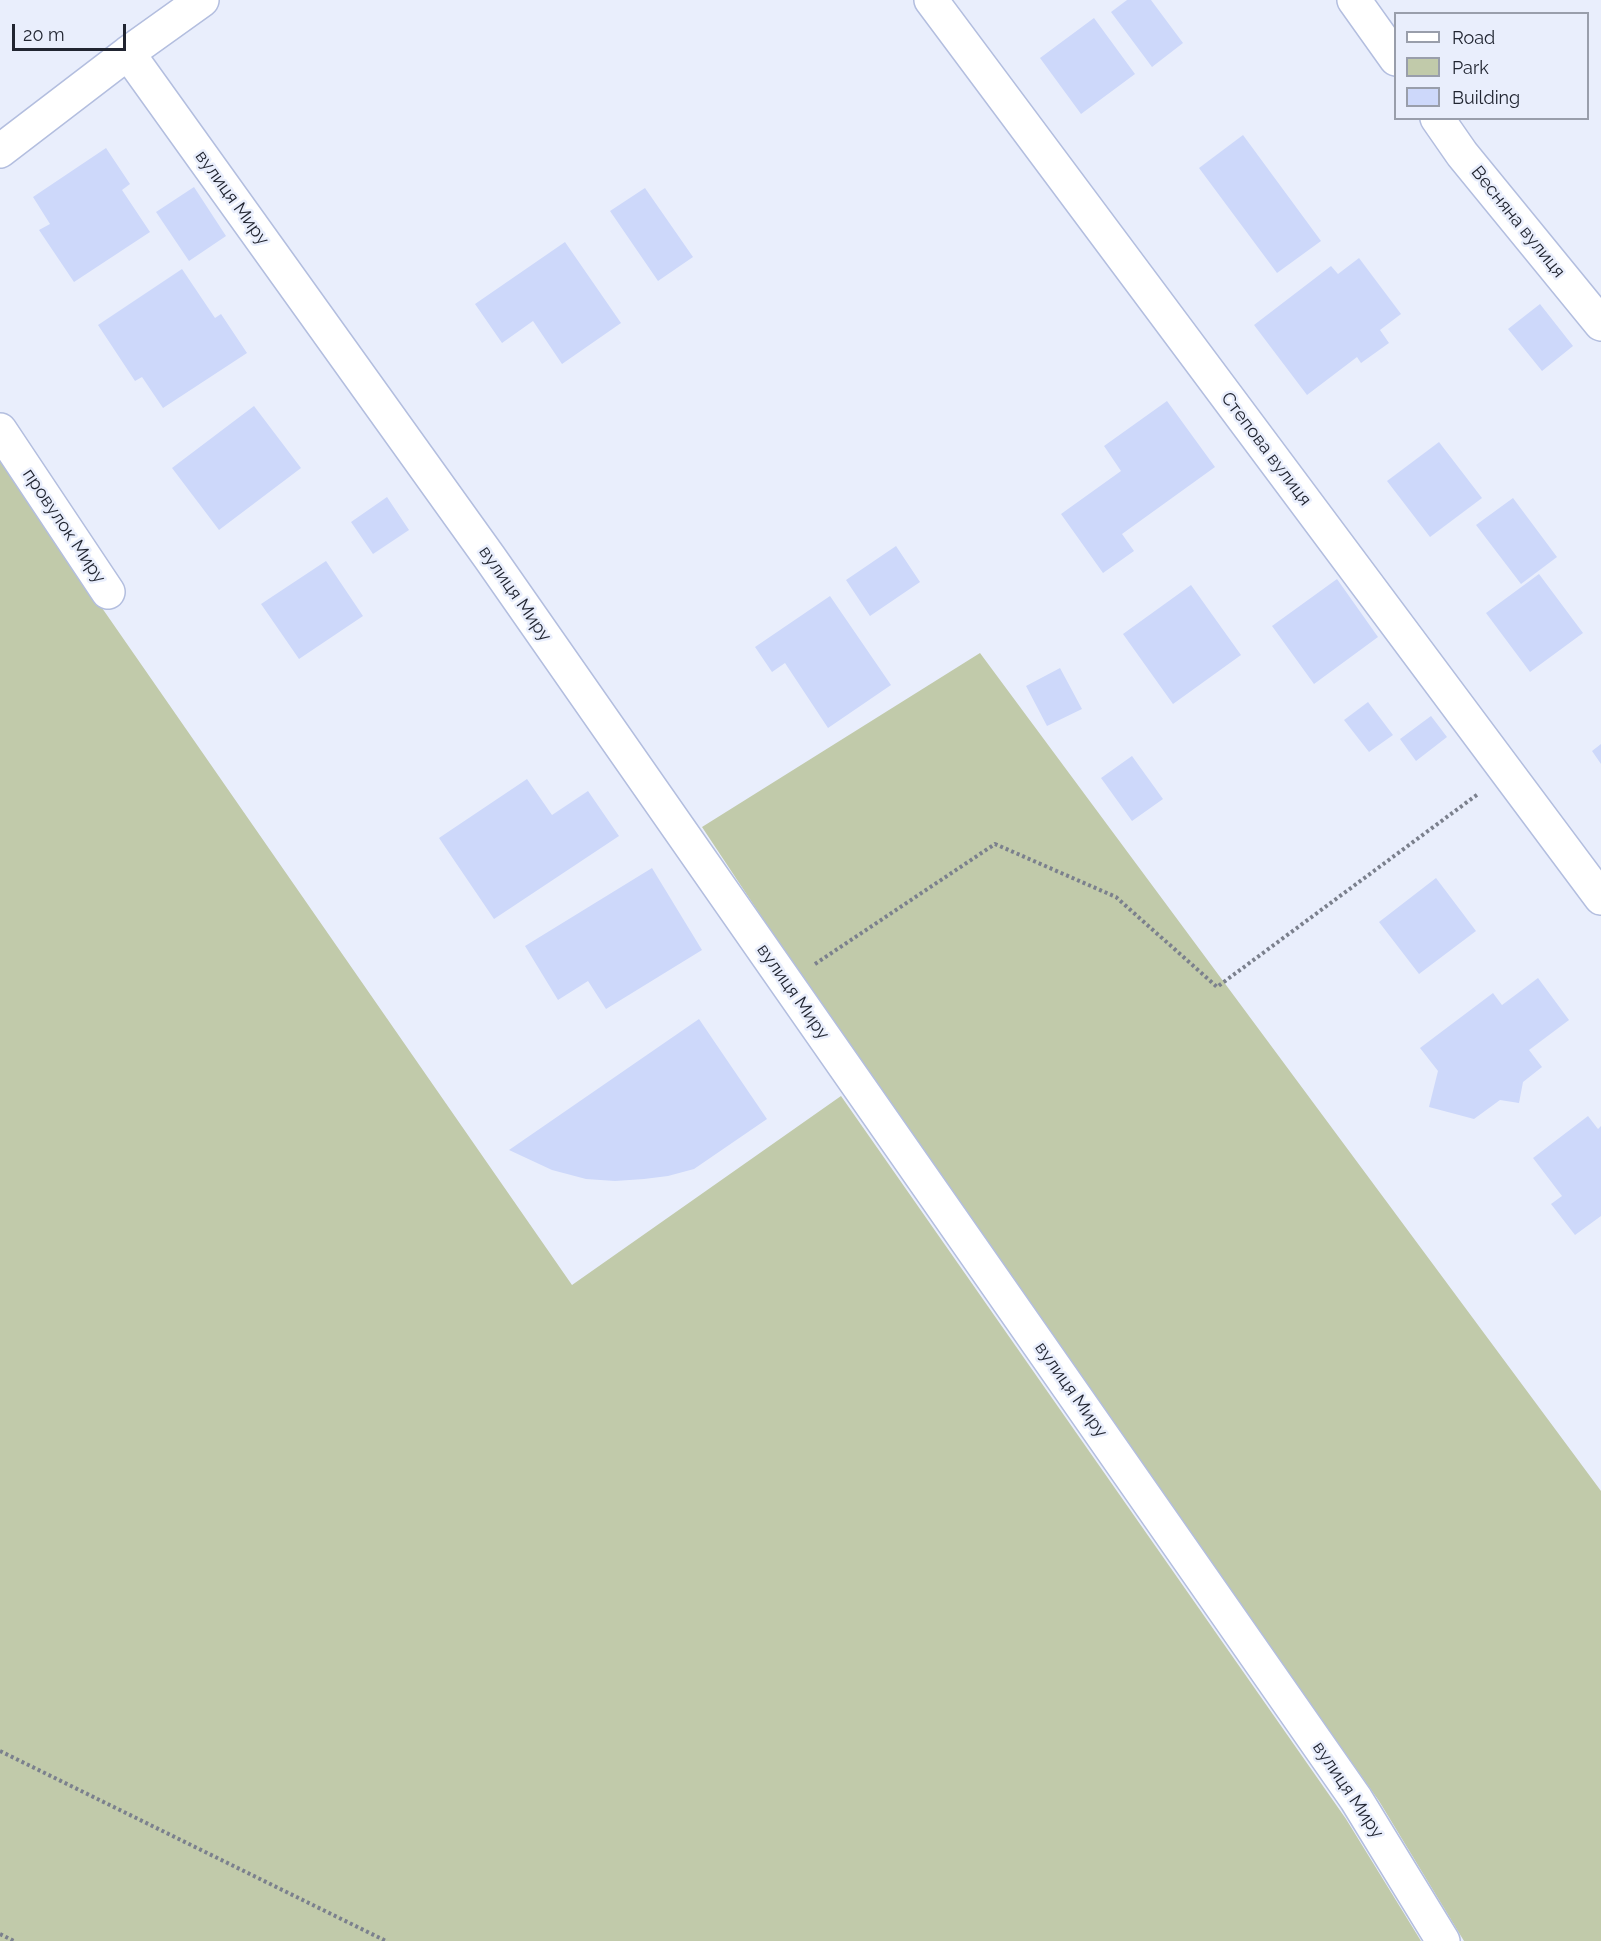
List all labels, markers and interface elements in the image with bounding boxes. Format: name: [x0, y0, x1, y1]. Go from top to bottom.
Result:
scale bar: [15, 12, 129, 50]
legend: [1394, 12, 1589, 120]
text: 20 m: [23, 24, 65, 45]
text: Road: [1452, 27, 1495, 48]
text: Park: [1452, 57, 1489, 78]
text: Building: [1452, 87, 1520, 108]
street label: вулиця Миру: [190, 146, 274, 250]
street label: Весняна вулиця: [1466, 162, 1570, 282]
street label: Степова вулиця: [1216, 388, 1316, 510]
street label: провулок Миру: [18, 465, 110, 587]
street label: вулиця Миру: [474, 542, 556, 646]
street label: вулиця Миру: [752, 940, 834, 1044]
street label: вулиця Миру: [1030, 1338, 1112, 1442]
street label: вулиця Миру: [1308, 1738, 1388, 1842]

